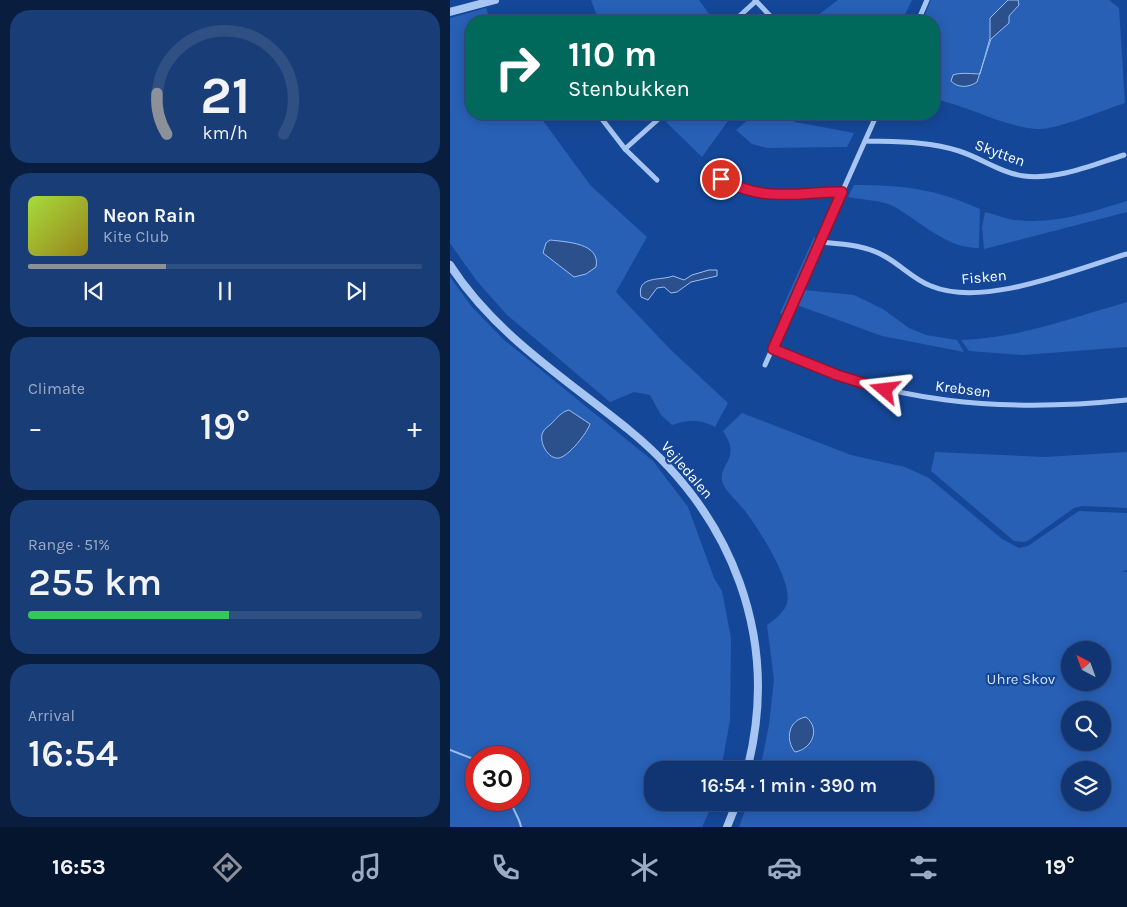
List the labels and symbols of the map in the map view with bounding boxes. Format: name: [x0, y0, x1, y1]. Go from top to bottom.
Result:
street label: Skytten: [972, 136, 1028, 170]
pin: [700, 158, 742, 200]
street label: Fisken: [961, 266, 1007, 288]
position arrow: [858, 363, 910, 415]
street label: Krebsen: [934, 377, 992, 401]
street label: Vejledalen: [657, 438, 717, 502]
north arrow: [1061, 641, 1111, 691]
park label: Uhre Skov: [987, 670, 1056, 688]
speed limit sign: 30: [465, 746, 530, 811]

